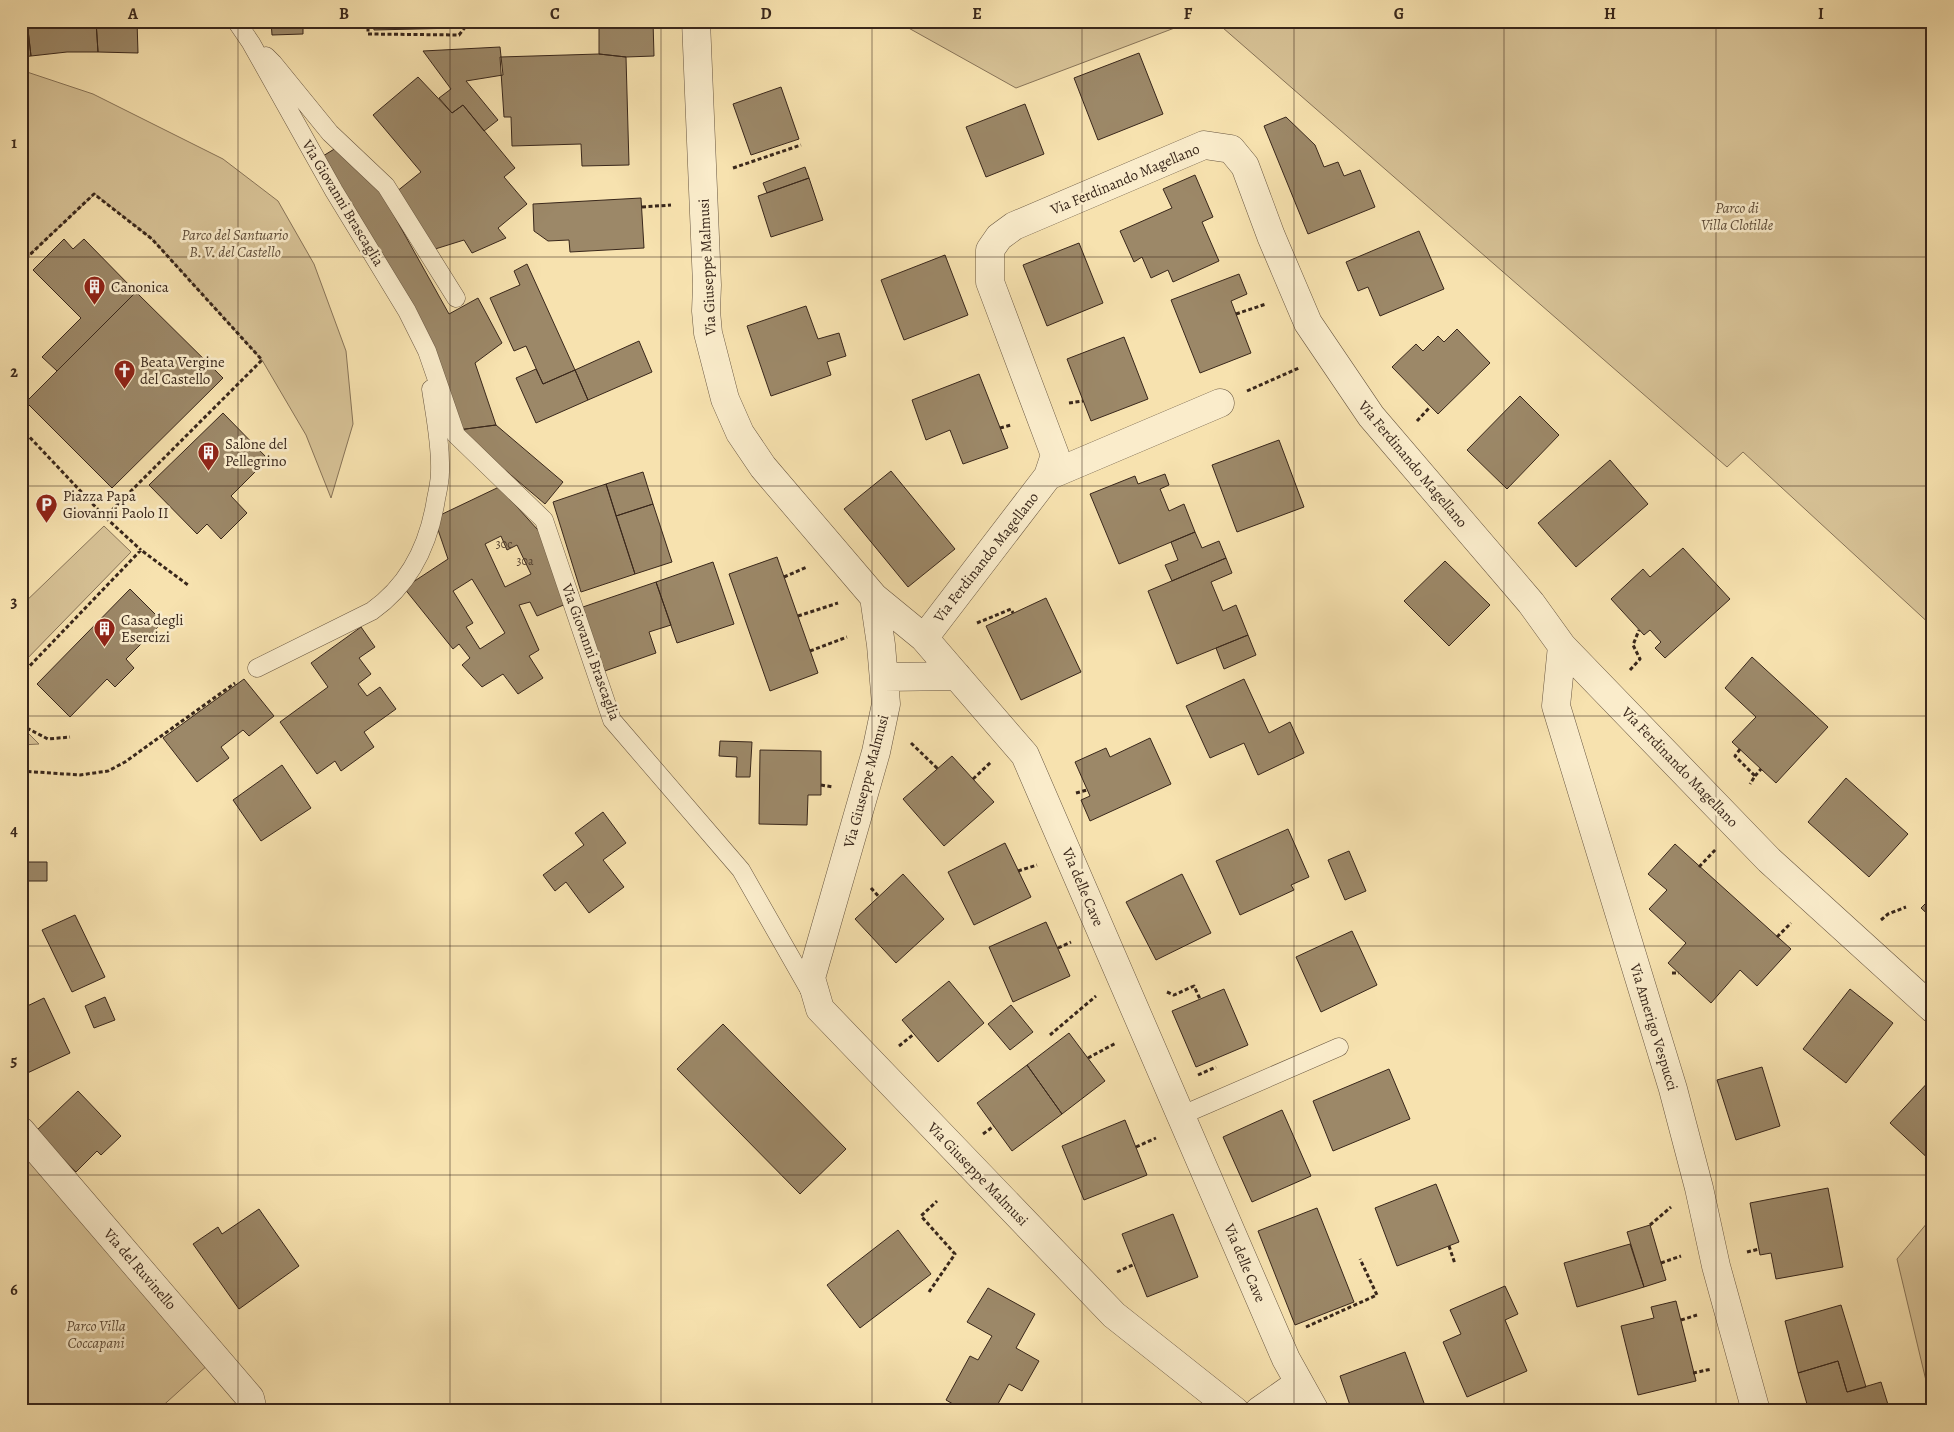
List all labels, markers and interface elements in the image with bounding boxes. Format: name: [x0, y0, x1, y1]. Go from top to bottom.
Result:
text: A: [127, 3, 139, 25]
text: B: [339, 3, 349, 25]
text: C: [550, 3, 560, 25]
text: D: [760, 3, 772, 25]
text: E: [972, 3, 982, 25]
text: F: [1184, 3, 1193, 25]
text: G: [1394, 3, 1404, 25]
text: H: [1604, 3, 1616, 25]
text: I: [1818, 3, 1824, 25]
text: 1: [11, 132, 17, 154]
street label: Via Giovanni Brascaglia: [297, 135, 389, 270]
street label: Via Ferdinando Magellano: [1047, 139, 1203, 220]
street label: Via Giuseppe Malmusi: [693, 198, 721, 337]
park label: Parco di Villa Clotilde: [1701, 198, 1774, 235]
park label: Parco del Santuario B. V. del Castello: [182, 225, 288, 262]
building icon: Canonica: [83, 275, 107, 306]
place label: Canonica: [111, 277, 169, 297]
place label: Beata Vergine del Castello: [140, 352, 225, 389]
church icon: Beata Vergine del Castello: [112, 359, 136, 390]
text: 2: [10, 361, 18, 383]
street label: Via Ferdinando Magellano: [1353, 395, 1472, 532]
place label: Salone del Pellegrino: [225, 434, 287, 471]
building icon: Salone del Pellegrino: [197, 441, 221, 472]
place label: Piazza Papa Giovanni Paolo II: [63, 486, 169, 523]
street label: Via Ferdinando Magellano: [928, 488, 1043, 627]
parking icon: Piazza Papa Giovanni Paolo II: [35, 493, 59, 524]
house number: 30c: [496, 536, 512, 552]
house number: 30a: [517, 553, 534, 569]
street label: Via Giovanni Brascaglia: [557, 580, 625, 723]
text: 3: [11, 591, 18, 613]
place label: Casa degli Esercizi: [121, 610, 183, 647]
building icon: Casa degli Esercizi: [93, 617, 117, 648]
street label: Via Ferdinando Magellano: [1617, 702, 1743, 832]
street label: Via Giuseppe Malmusi: [838, 712, 893, 851]
text: 4: [10, 820, 18, 842]
street label: Via delle Cave: [1057, 844, 1109, 930]
street label: Via Amerigo Vespucci: [1625, 960, 1683, 1093]
text: 5: [11, 1050, 18, 1072]
street label: Via Giuseppe Malmusi: [922, 1117, 1033, 1230]
street label: Via delle Cave: [1219, 1220, 1271, 1306]
street label: Via del Ruvinello: [98, 1223, 181, 1314]
text: 6: [10, 1279, 18, 1301]
park label: Parco Villa Coccapani: [66, 1316, 126, 1353]

